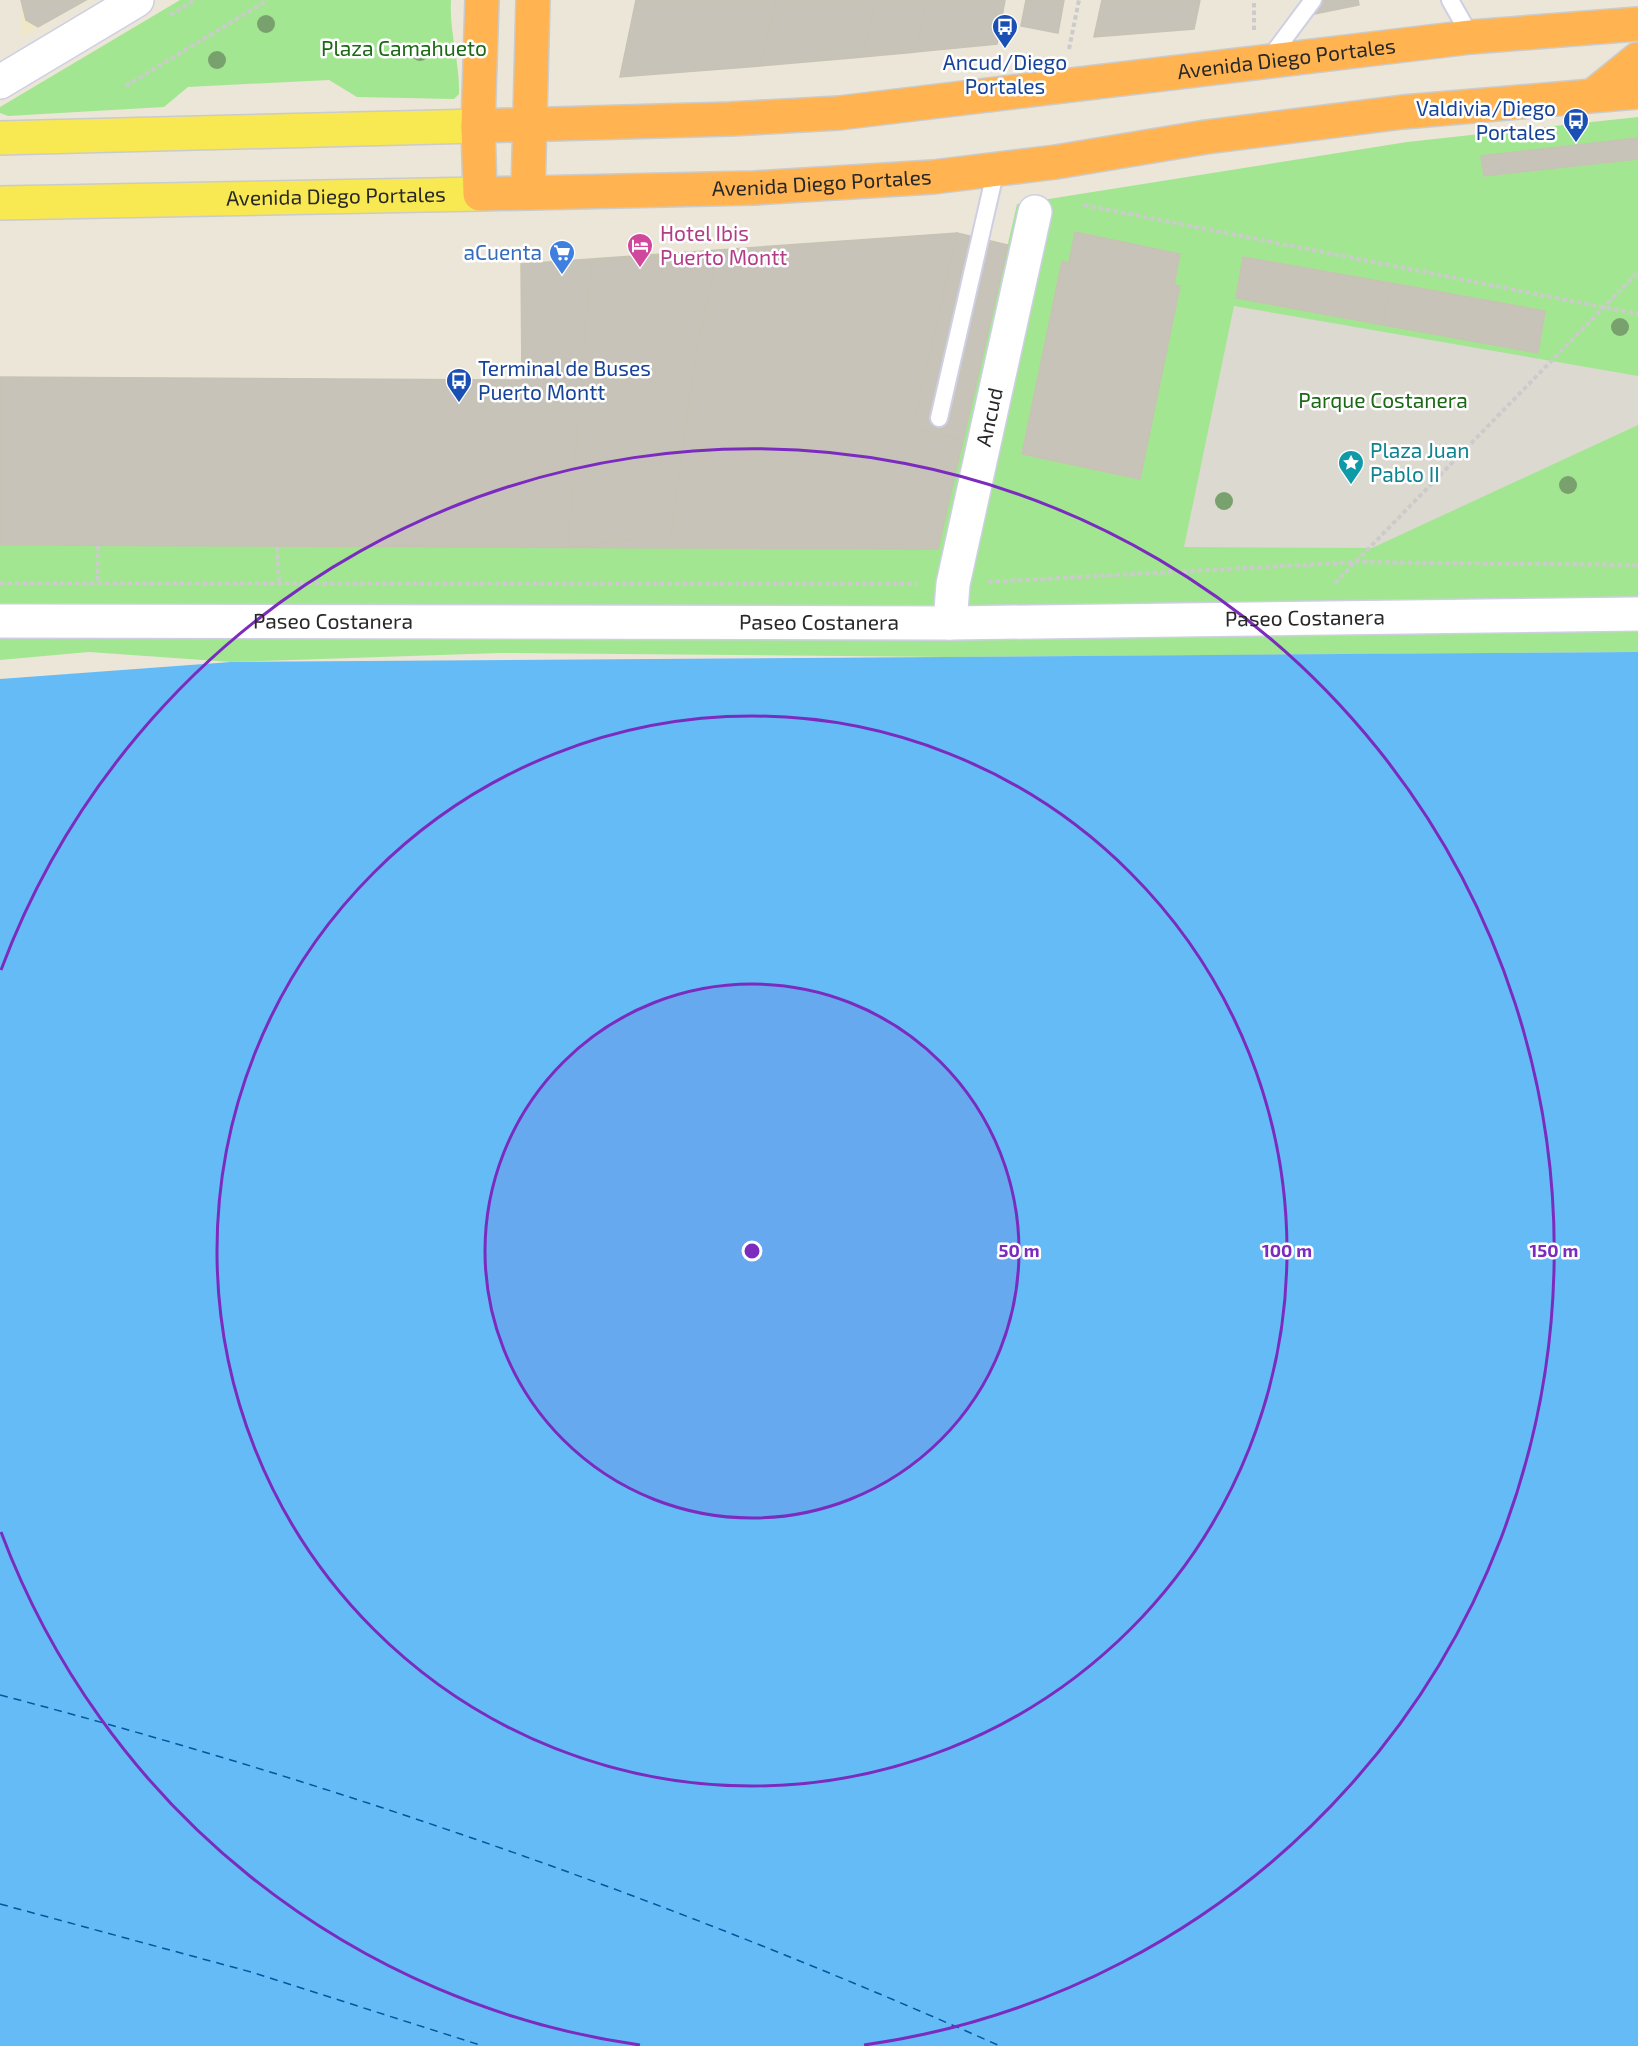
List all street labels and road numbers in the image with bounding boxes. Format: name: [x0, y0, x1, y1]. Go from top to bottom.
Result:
street label: Avenida Diego Portales: [1176, 32, 1397, 83]
street label: Avenida Diego Portales: [712, 163, 932, 200]
street label: Avenida Diego Portales: [226, 181, 446, 210]
street label: Ancud: [970, 385, 1007, 449]
street label: Paseo Costanera: [1225, 603, 1385, 630]
street label: Paseo Costanera: [253, 608, 413, 633]
street label: Paseo Costanera: [739, 609, 899, 634]

